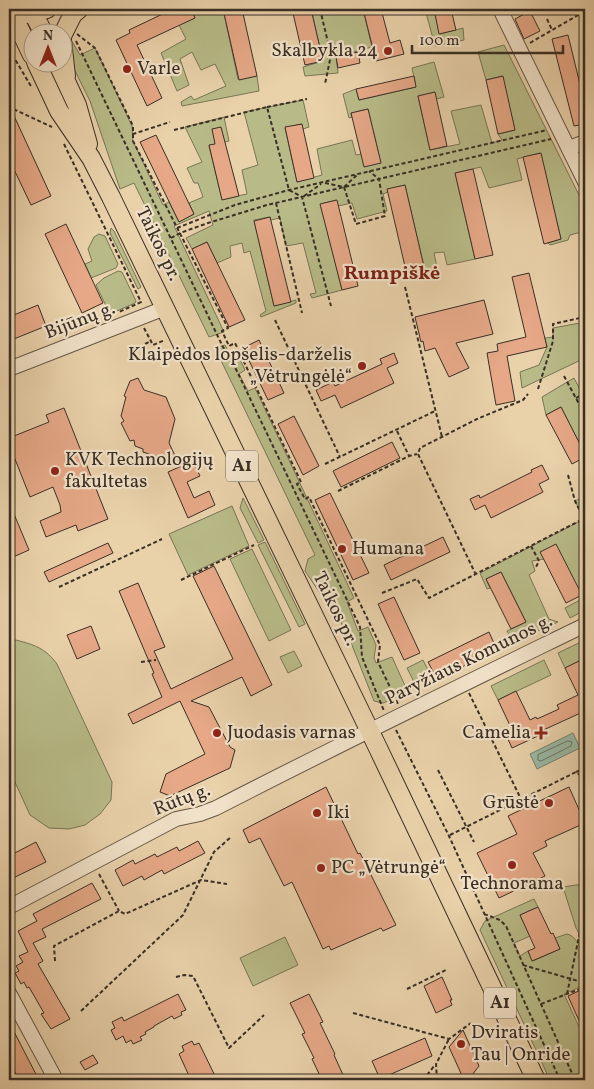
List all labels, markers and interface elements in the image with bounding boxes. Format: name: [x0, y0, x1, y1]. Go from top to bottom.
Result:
north arrow: [22, 22, 72, 72]
scale bar: [412, 22, 563, 54]
text: N: [43, 27, 53, 46]
text: 100 m: [419, 31, 459, 52]
place label: Skalbykla 24: [271, 38, 378, 64]
marker: Skalbykla 24: [382, 45, 394, 57]
place label: Varle: [137, 56, 180, 82]
marker: Varle: [121, 63, 133, 75]
street label: Taikos pr.: [129, 202, 187, 286]
district label: Rumpiškė: [344, 260, 440, 288]
street label: Bijūnų g.: [41, 296, 119, 346]
place label: Klaipėdos lopšelis-darželis „Vėtrungėlė“: [128, 342, 352, 390]
marker: Klaipėdos lopšelis-darželis „Vėtrungėlė“: [356, 360, 368, 372]
place label: KVK Technologijų fakultetas: [65, 447, 213, 495]
road number: A1: [226, 451, 258, 482]
marker: KVK Technologijų fakultetas: [49, 465, 61, 477]
place label: Humana: [352, 536, 424, 562]
marker: Humana: [336, 543, 348, 555]
street label: Taikos pr.: [306, 567, 364, 651]
street label: Paryžiaus Komunos g.: [381, 608, 557, 712]
place label: Juodasis varnas: [227, 720, 356, 746]
place label: Camelia: [462, 720, 531, 746]
marker: Juodasis varnas: [211, 727, 223, 739]
marker: Camelia: [535, 727, 547, 739]
street label: Rūtų g.: [150, 777, 214, 823]
place label: Grūstė: [483, 790, 539, 816]
marker: Grūstė: [543, 797, 555, 809]
place label: Iki: [327, 800, 350, 826]
marker: Iki: [311, 807, 323, 819]
place label: PC „Vėtrungė“: [331, 855, 446, 881]
marker: Technorama: [506, 859, 518, 871]
marker: PC „Vėtrungė“: [315, 862, 327, 874]
place label: Technorama: [460, 871, 564, 897]
road number: A1: [484, 988, 516, 1018]
place label: Dviratis Tau | Onride: [471, 1020, 571, 1068]
marker: Dviratis Tau | Onride: [455, 1038, 467, 1050]

